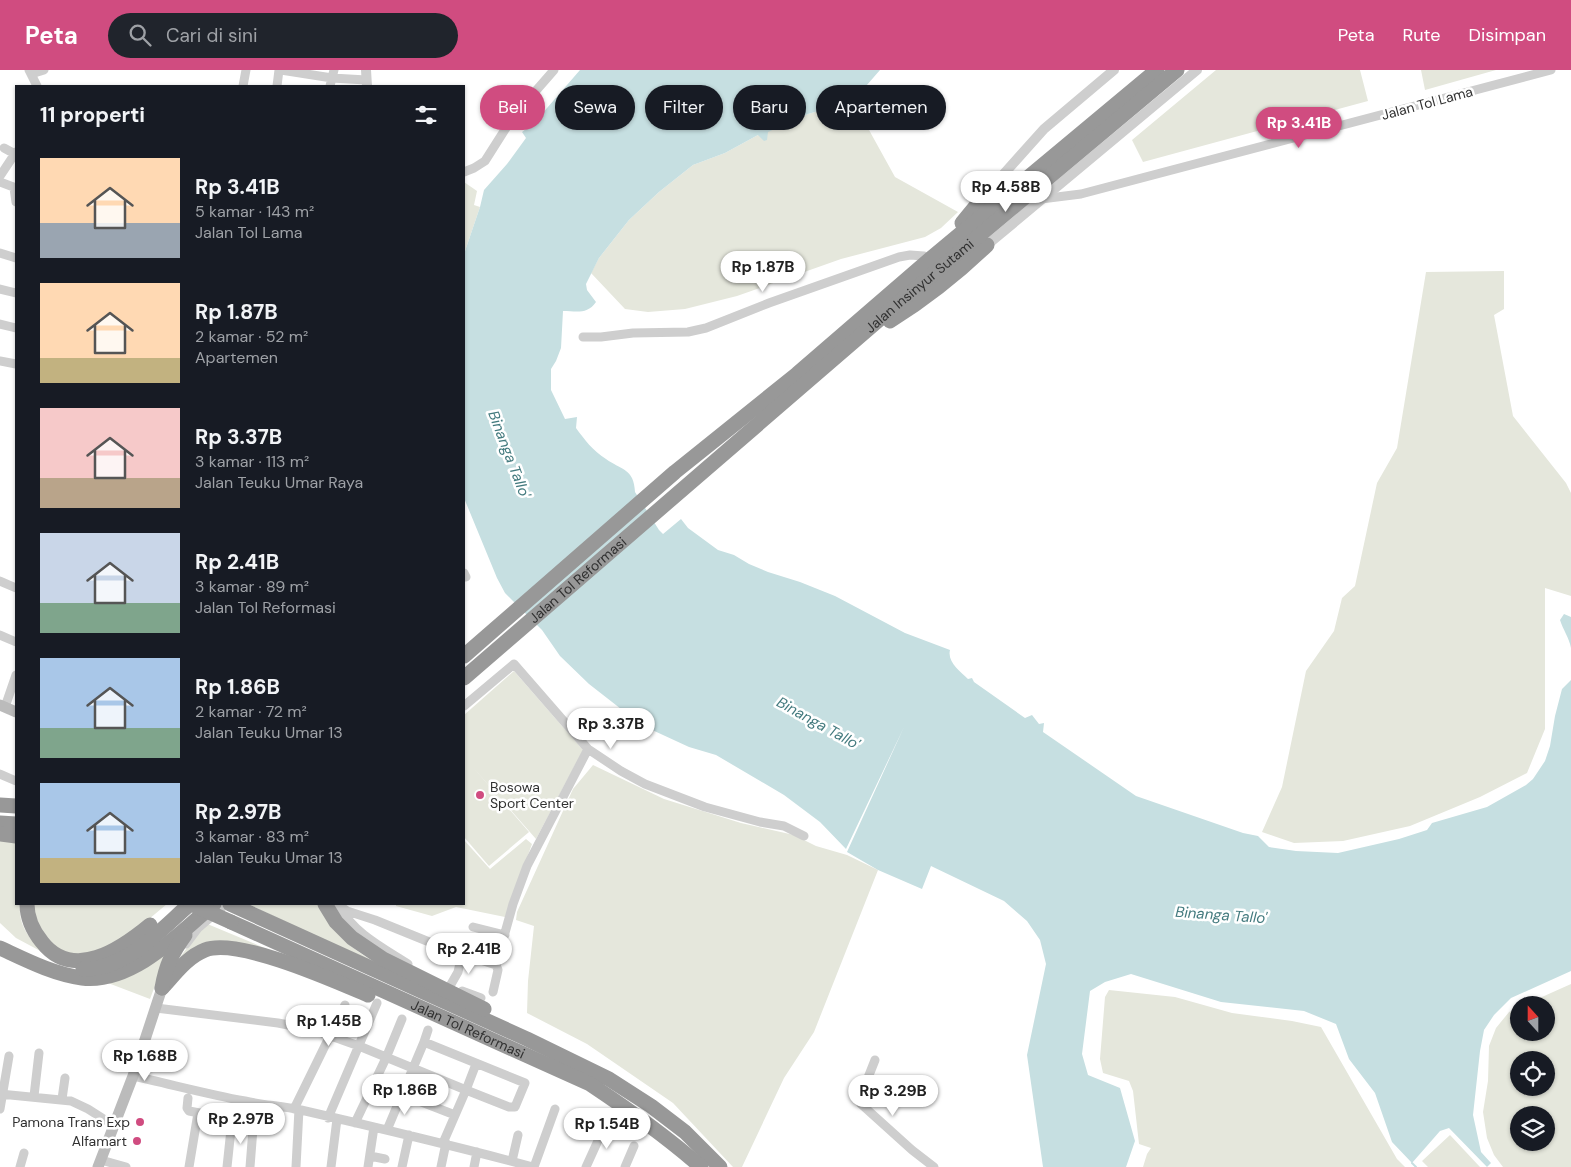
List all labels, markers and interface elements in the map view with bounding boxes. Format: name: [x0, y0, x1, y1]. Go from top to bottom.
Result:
search box: [108, 13, 458, 58]
text: Peta: [25, 20, 78, 51]
icon: search: [126, 21, 154, 49]
text: Cari di sini: [166, 23, 258, 48]
text: Peta: [1338, 23, 1374, 47]
text: Rute: [1402, 23, 1441, 47]
text: Disimpan: [1469, 23, 1546, 47]
street label: Jalan Tol Lama: [1379, 82, 1475, 124]
chip: Beli: [480, 85, 545, 130]
chip: Sewa: [555, 85, 635, 130]
chip: Filter: [645, 85, 723, 130]
chip: Baru: [733, 85, 806, 130]
chip: Apartemen: [816, 85, 946, 130]
text: 11 properti: [40, 101, 145, 129]
icon: filters: [412, 101, 440, 129]
pin: Rp 3.41B: [1247, 106, 1351, 149]
text: Rp 3.41B: [1267, 112, 1331, 133]
pin: Rp 4.58B: [954, 170, 1058, 213]
text: Rp 3.41B: [195, 173, 280, 201]
text: Rp 4.58B: [971, 176, 1041, 197]
icon: home: [80, 178, 140, 238]
text: 5 kamar · 143 m²: [195, 201, 314, 222]
text: Jalan Tol Lama: [195, 222, 302, 243]
street label: Jalan Insinyur Sutami: [861, 235, 977, 337]
pin: Rp 1.87B: [711, 250, 815, 293]
text: Rp 1.87B: [732, 256, 794, 277]
text: Rp 1.87B: [195, 298, 278, 326]
icon: home: [80, 303, 140, 363]
text: 2 kamar · 52 m²: [195, 326, 308, 347]
text: Apartemen: [195, 347, 278, 368]
water label: Binanga Tallo': [483, 408, 535, 502]
text: Rp 3.37B: [195, 423, 282, 451]
icon: home: [80, 428, 140, 488]
text: 3 kamar · 113 m²: [195, 451, 309, 472]
text: Jalan Teuku Umar Raya: [195, 472, 363, 493]
street label: Jalan Tol Reformasi: [525, 533, 630, 627]
text: Rp 2.41B: [195, 548, 279, 576]
icon: home: [80, 553, 140, 613]
text: 3 kamar · 89 m²: [195, 576, 309, 597]
text: Jalan Tol Reformasi: [195, 597, 336, 618]
text: Rp 1.86B: [195, 673, 280, 701]
icon: home: [80, 678, 140, 738]
water label: Binanga Tallo': [773, 692, 864, 755]
text: 2 kamar · 72 m²: [195, 701, 307, 722]
pin: Rp 3.37B: [559, 708, 663, 750]
text: Rp 3.37B: [578, 713, 644, 734]
text: Jalan Teuku Umar 13: [195, 722, 343, 743]
place label: Bosowa Sport Center: [490, 778, 574, 812]
marker: Bosowa Sport Center: [474, 789, 486, 801]
text: Rp 2.97B: [195, 798, 282, 826]
icon: home: [80, 803, 140, 863]
text: 3 kamar · 83 m²: [195, 826, 309, 847]
text: Jalan Teuku Umar 13: [195, 847, 343, 868]
water label: Binanga Tallo': [1175, 902, 1269, 928]
pin: Rp 2.41B: [417, 932, 521, 975]
text: Rp 2.41B: [437, 938, 501, 959]
street label: Jalan Tol Reformasi: [408, 995, 528, 1063]
north arrow: [1510, 996, 1555, 1041]
map controls: [1510, 996, 1555, 1151]
pin: Rp 1.45B: [277, 1004, 381, 1047]
text: Rp 1.45B: [297, 1010, 361, 1031]
pin: Rp 1.68B: [93, 1040, 197, 1082]
text: Rp 1.68B: [113, 1045, 177, 1066]
button: locate: [1510, 1051, 1555, 1096]
pin: Rp 1.86B: [353, 1074, 457, 1116]
pin: Rp 3.29B: [841, 1074, 945, 1117]
text: Rp 1.86B: [373, 1079, 437, 1100]
text: Rp 3.29B: [859, 1080, 927, 1101]
pin: Rp 2.97B: [189, 1102, 293, 1145]
button: layers: [1510, 1106, 1555, 1151]
text: Rp 2.97B: [208, 1108, 274, 1129]
pin: Rp 1.54B: [555, 1108, 659, 1150]
place label: Pamona Trans Exp: [12, 1113, 130, 1131]
text: Rp 1.54B: [575, 1113, 639, 1134]
marker: Pamona Trans Exp: [134, 1116, 146, 1128]
place label: Alfamart: [72, 1132, 127, 1150]
marker: Alfamart: [131, 1135, 143, 1147]

